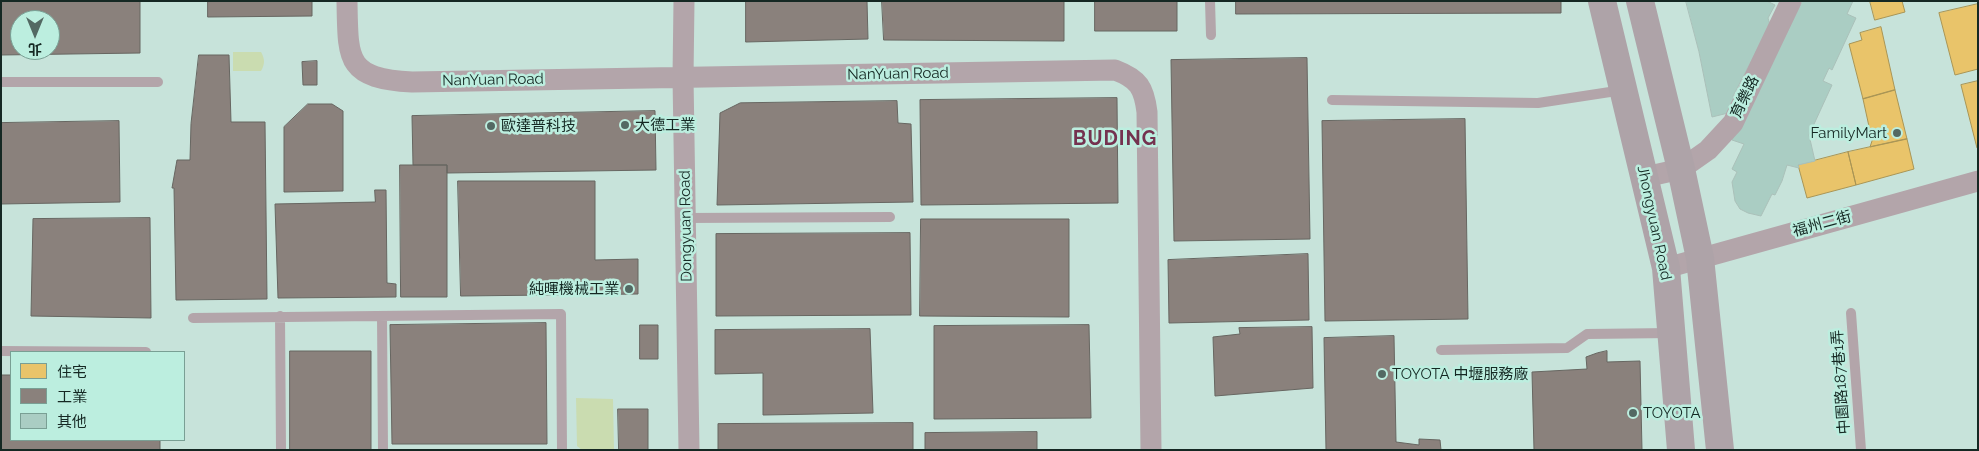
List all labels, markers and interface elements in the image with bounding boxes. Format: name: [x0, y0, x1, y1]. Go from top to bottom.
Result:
north arrow: [10, 10, 60, 60]
text: 北: [28, 41, 42, 57]
street label: NanYuan Road: [847, 64, 949, 84]
street label: NanYuan Road: [442, 70, 544, 90]
street label: 育樂路: [1727, 73, 1763, 121]
place label: 大德工業: [635, 116, 695, 134]
place label: 歐達普科技: [501, 117, 576, 135]
marker: 大德工業: [619, 119, 631, 131]
marker: 歐達普科技: [485, 120, 497, 132]
place label: FamilyMart: [1810, 124, 1887, 142]
district label: BUDING: [1072, 127, 1158, 151]
marker: FamilyMart: [1891, 127, 1903, 139]
street label: Jhongyuan Road: [1633, 164, 1675, 282]
street label: Dongyuan Road: [676, 170, 696, 282]
street label: 福州二街: [1791, 208, 1853, 240]
place label: 純暉機械工業: [529, 280, 619, 298]
marker: 純暉機械工業: [623, 283, 635, 295]
street label: 中園路187巷1弄: [1828, 329, 1854, 435]
legend: [10, 351, 185, 441]
text: 住宅: [57, 363, 87, 381]
place label: TOYOTA 中壢服務廠: [1392, 365, 1528, 383]
marker: TOYOTA 中壢服務廠: [1376, 368, 1388, 380]
text: 工業: [57, 388, 87, 406]
place label: TOYOTA: [1643, 404, 1701, 422]
marker: TOYOTA: [1627, 407, 1639, 419]
text: 其他: [57, 413, 87, 431]

